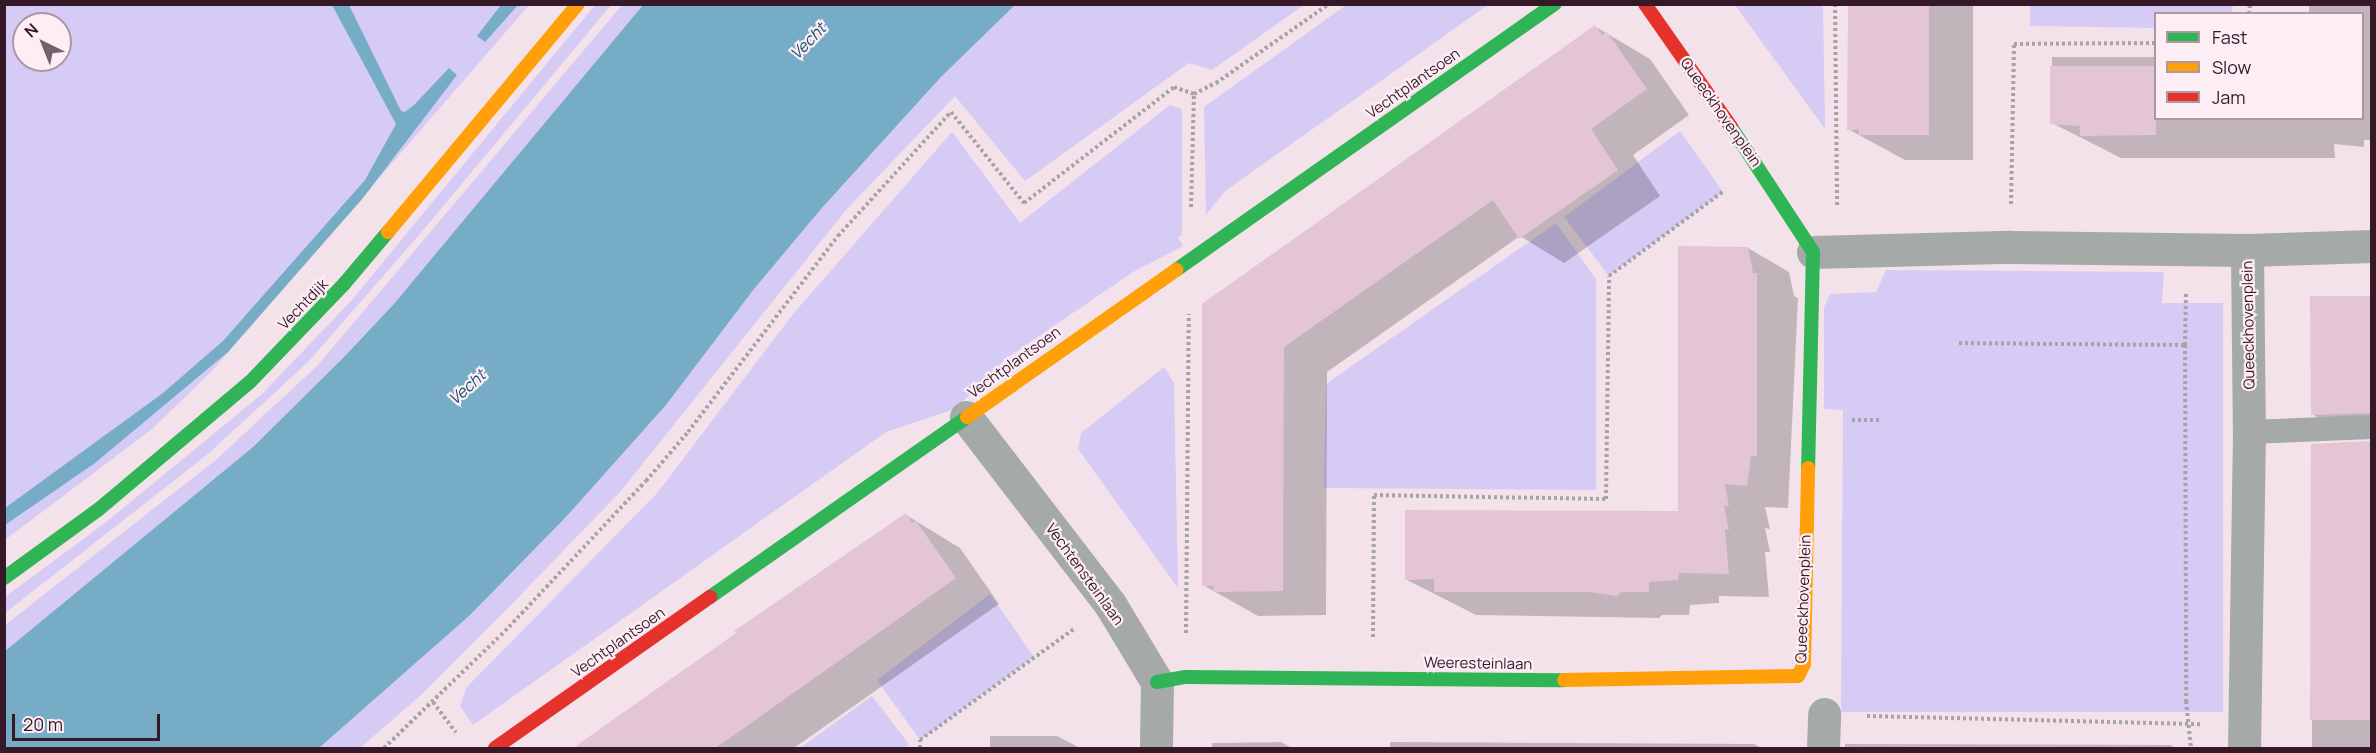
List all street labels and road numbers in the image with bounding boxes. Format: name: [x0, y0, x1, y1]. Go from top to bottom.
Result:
street label: Vechtplantsoen: [1363, 44, 1463, 122]
street label: Queeckhovenplein: [1677, 54, 1765, 170]
street label: Queeckhovenplein: [2238, 260, 2258, 390]
street label: Vechtdijk: [274, 275, 332, 333]
street label: Vechtplantsoen: [964, 322, 1064, 402]
street label: Vechtensteinlaan: [1042, 520, 1128, 628]
street label: Queeckhovenplein: [1792, 534, 1814, 664]
street label: Vechtplantsoen: [568, 603, 668, 681]
street label: Weeresteinlaan: [1424, 653, 1532, 673]

